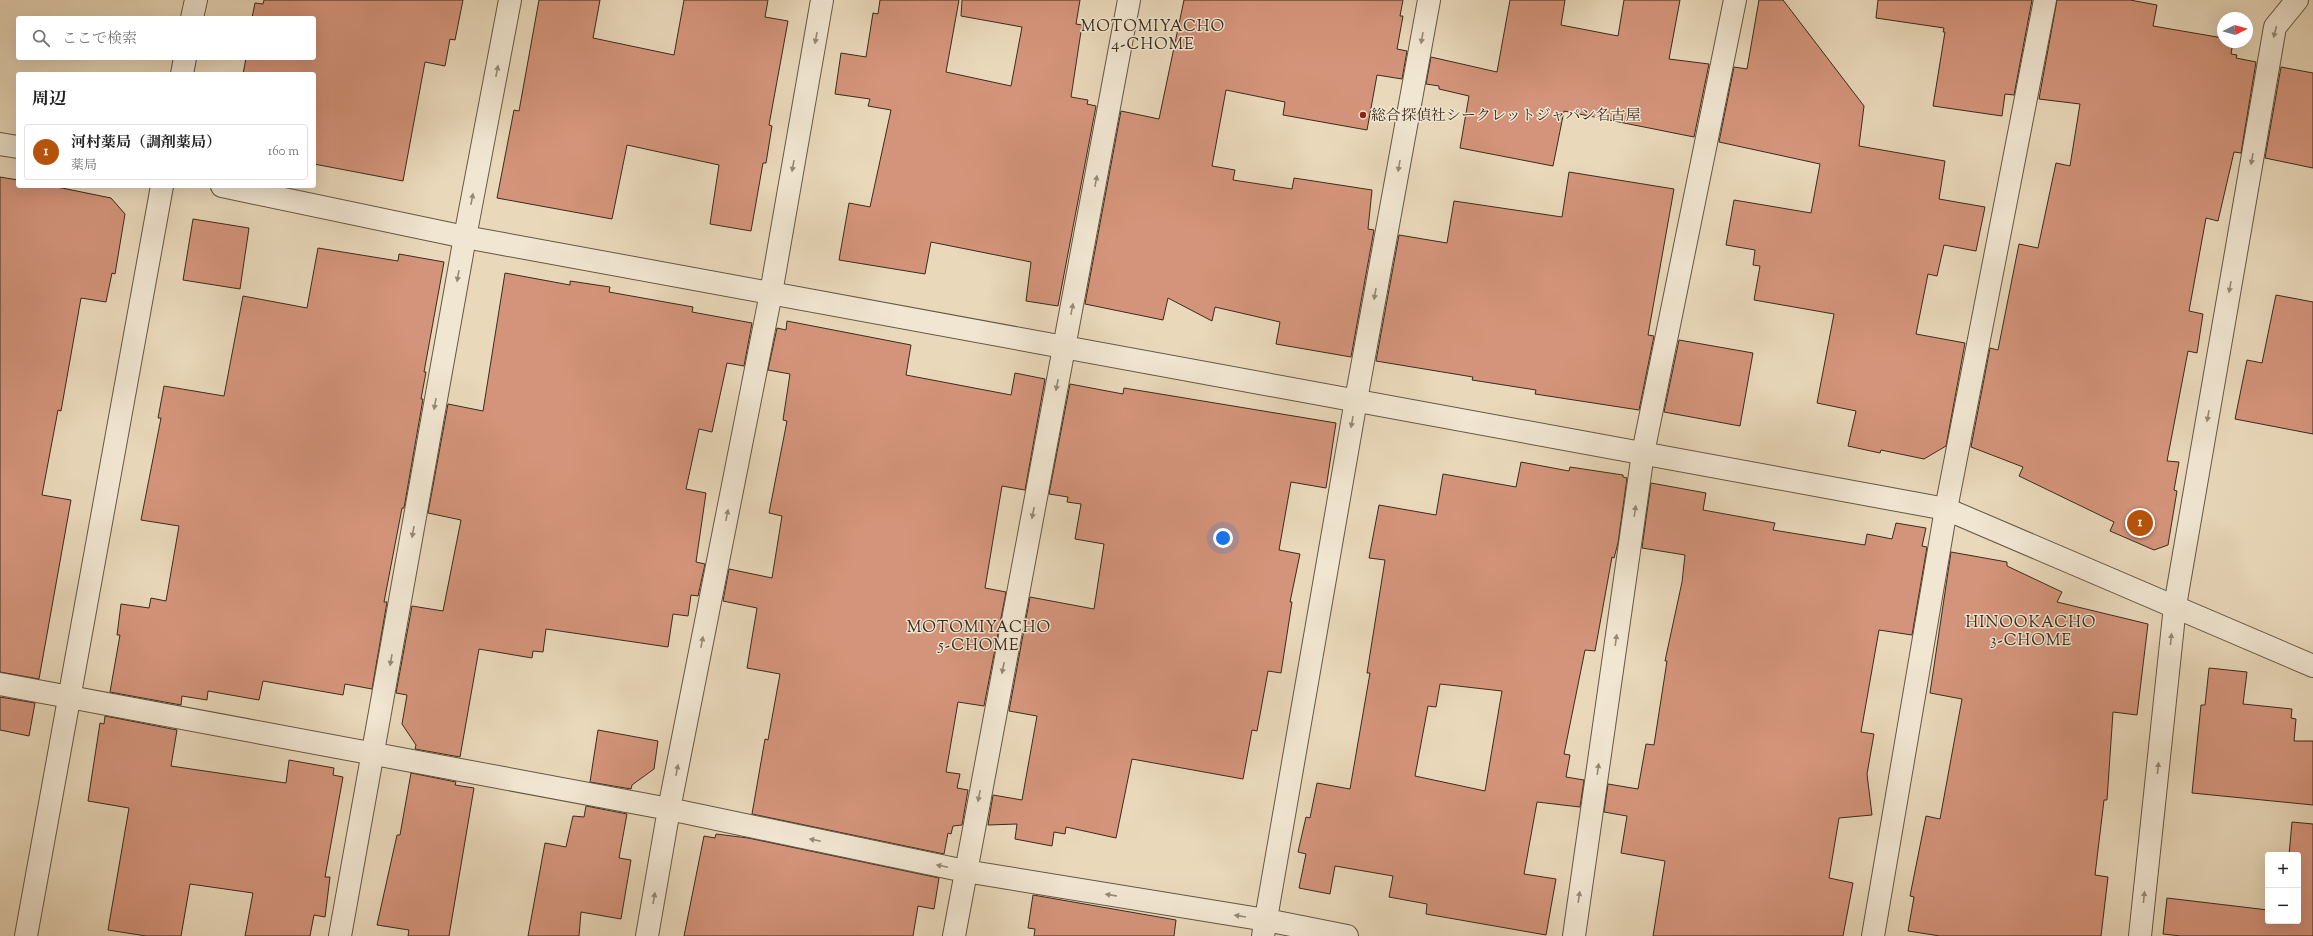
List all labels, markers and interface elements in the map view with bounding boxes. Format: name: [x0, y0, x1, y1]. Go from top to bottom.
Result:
north arrow: [2217, 12, 2253, 48]
search box: [16, 16, 316, 60]
district label: MOTOMIYACHO 4-CHOME: [1081, 16, 1225, 57]
one-way arrow: [2272, 26, 2278, 38]
icon: search: [30, 27, 52, 49]
text: ここで検索: [62, 29, 137, 50]
one-way arrow: [812, 32, 818, 45]
one-way arrow: [1419, 32, 1425, 44]
one-way arrow: [494, 65, 500, 77]
text: 周辺: [32, 88, 66, 112]
place label: 総合探偵社シークレットジャパン名古屋: [1371, 106, 1641, 127]
marker: 総合探偵社シークレットジャパン名古屋: [1358, 110, 1368, 120]
text: 河村薬局（調剤薬局）: [71, 133, 221, 154]
text: 1: [44, 143, 48, 161]
text: 160 m: [268, 143, 299, 161]
one-way arrow: [2249, 153, 2255, 166]
text: 薬局: [71, 157, 97, 175]
one-way arrow: [790, 160, 796, 173]
one-way arrow: [1395, 160, 1401, 172]
one-way arrow: [1093, 175, 1099, 187]
one-way arrow: [469, 193, 475, 205]
one-way arrow: [455, 270, 461, 282]
one-way arrow: [2227, 281, 2233, 294]
one-way arrow: [1372, 288, 1378, 300]
one-way arrow: [1069, 302, 1075, 315]
one-way arrow: [1054, 379, 1060, 391]
one-way arrow: [432, 398, 438, 410]
one-way arrow: [2204, 409, 2210, 422]
one-way arrow: [1349, 416, 1355, 428]
one-way arrow: [1632, 505, 1638, 517]
one-way arrow: [1030, 507, 1036, 519]
one-way arrow: [725, 508, 731, 521]
pin: 1: [2127, 508, 2153, 538]
one-way arrow: [410, 526, 416, 538]
your location: [1213, 528, 1233, 548]
district label: HINOOKACHO 3-CHOME: [1966, 612, 2096, 653]
district label: MOTOMIYACHO 5-CHOME: [907, 617, 1051, 658]
one-way arrow: [2168, 633, 2174, 645]
one-way arrow: [1613, 634, 1619, 646]
one-way arrow: [699, 636, 705, 648]
one-way arrow: [387, 654, 393, 666]
one-way arrow: [1000, 662, 1006, 674]
one-way arrow: [2154, 762, 2161, 774]
one-way arrow: [1595, 763, 1601, 775]
one-way arrow: [674, 764, 680, 776]
one-way arrow: [976, 790, 982, 802]
one-way arrow: [808, 836, 821, 842]
map controls: [2265, 852, 2301, 924]
button: +: [2265, 852, 2301, 888]
one-way arrow: [936, 863, 948, 869]
button: −: [2265, 888, 2301, 924]
one-way arrow: [651, 891, 657, 904]
one-way arrow: [1576, 891, 1582, 903]
one-way arrow: [2141, 891, 2147, 903]
one-way arrow: [1105, 892, 1117, 898]
one-way arrow: [1234, 913, 1246, 919]

